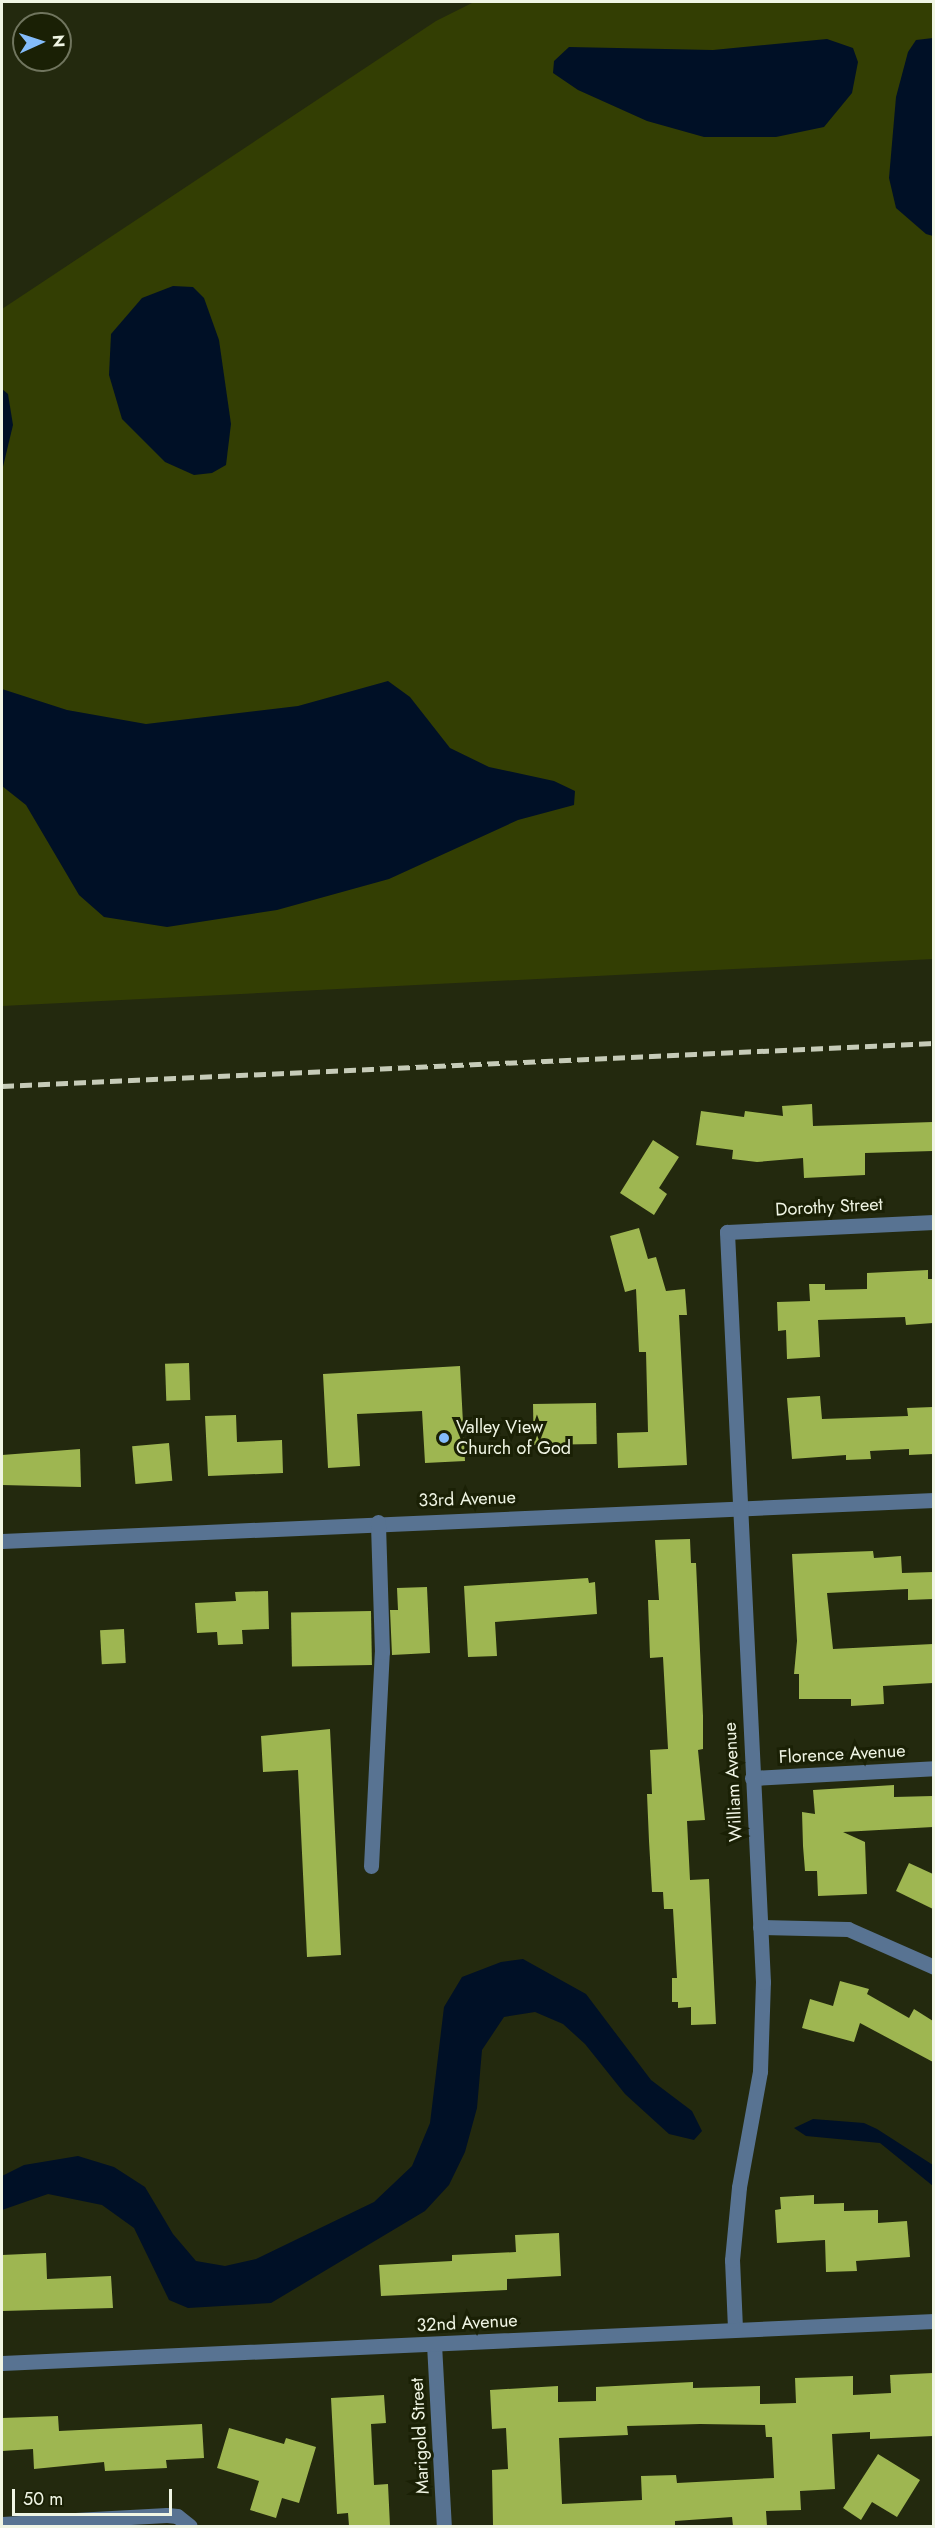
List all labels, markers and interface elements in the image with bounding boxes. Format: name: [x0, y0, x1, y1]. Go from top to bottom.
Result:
north arrow: [12, 12, 72, 72]
text: N: [47, 34, 70, 48]
street label: Dorothy Street: [775, 1193, 883, 1221]
place label: Valley View Church of God: [456, 1417, 571, 1460]
marker: Valley View Church of God: [437, 1431, 451, 1445]
street label: 33rd Avenue: [418, 1487, 516, 1511]
street label: William Avenue: [719, 1722, 747, 1842]
street label: Florence Avenue: [778, 1740, 906, 1768]
street label: 32nd Avenue: [416, 2310, 518, 2336]
street label: Marigold Street: [406, 2377, 434, 2495]
scale bar: [15, 2477, 176, 2515]
text: 50 m: [23, 2486, 63, 2512]

